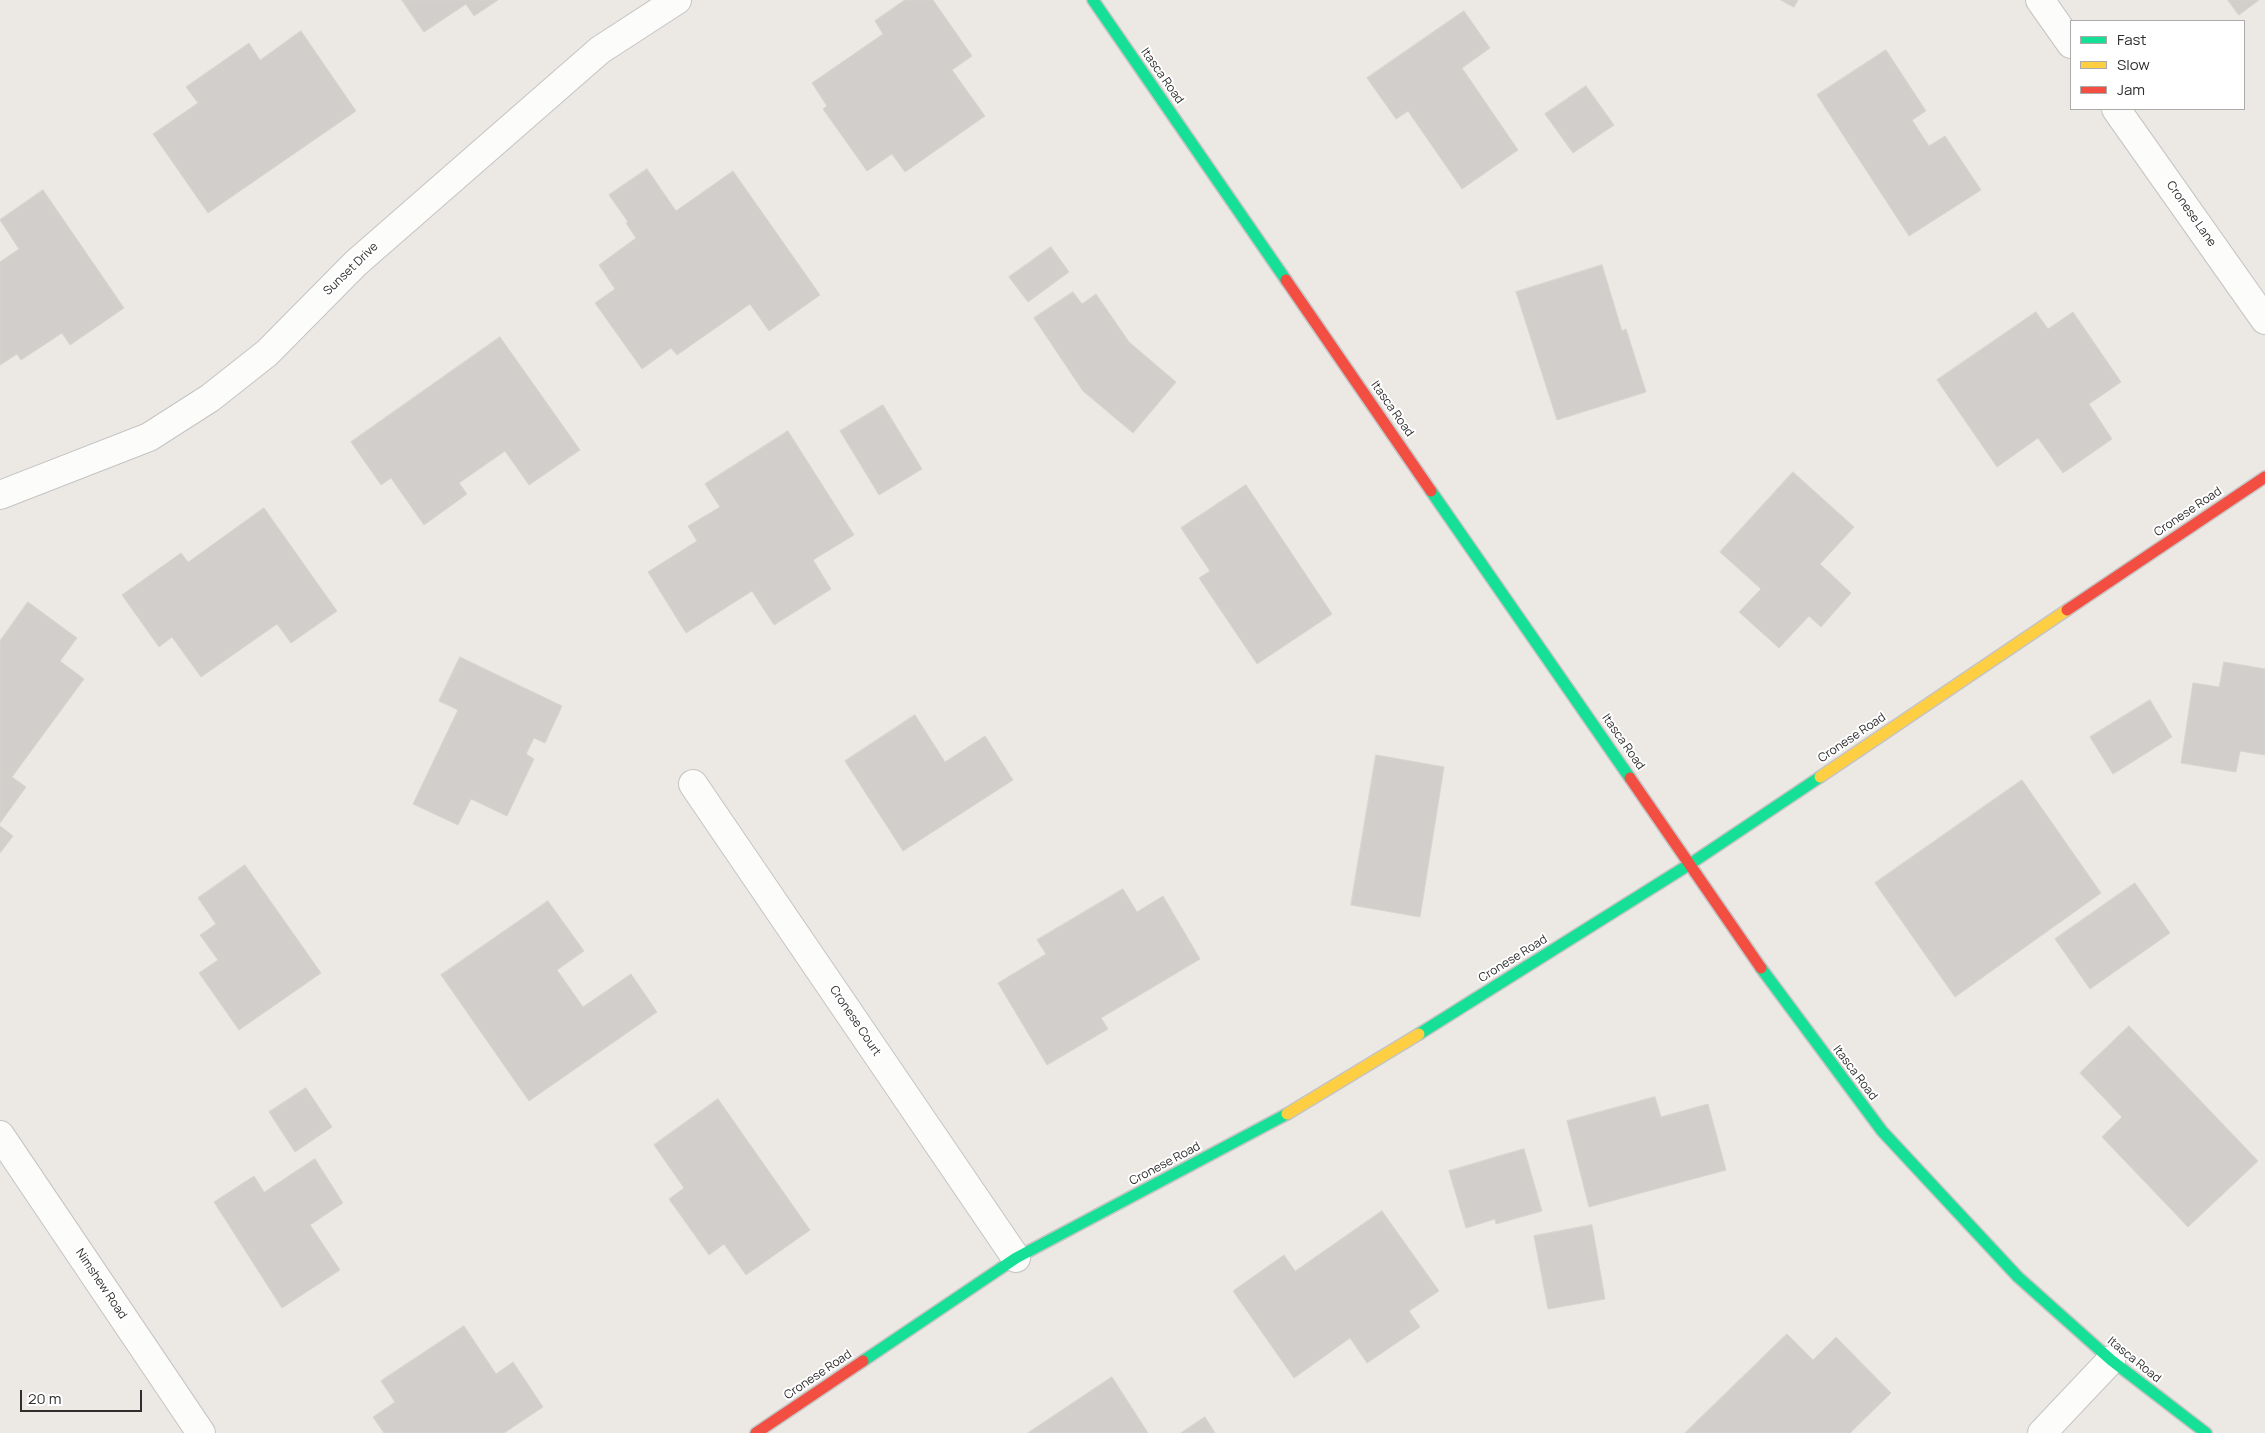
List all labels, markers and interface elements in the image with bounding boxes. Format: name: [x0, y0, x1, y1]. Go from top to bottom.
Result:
legend: [2070, 20, 2245, 110]
text: Fast: [2117, 29, 2146, 50]
street label: Itasca Road: [1138, 45, 1186, 107]
text: Slow: [2117, 54, 2150, 75]
text: Jam: [2117, 79, 2145, 100]
street label: Cronese Lane: [2163, 178, 2219, 250]
street label: Sunset Drive: [321, 239, 381, 299]
street label: Itasca Road: [1368, 378, 1416, 440]
street label: Cronese Road: [2152, 484, 2224, 540]
street label: Cronese Road: [1816, 710, 1888, 766]
street label: Itasca Road: [1599, 711, 1647, 773]
street label: Cronese Road: [1476, 932, 1550, 986]
street label: Cronese Court: [826, 983, 884, 1059]
street label: Itasca Road: [1830, 1043, 1880, 1103]
street label: Cronese Road: [1127, 1139, 1203, 1189]
street label: Nimshew Road: [72, 1246, 130, 1322]
street label: Itasca Road: [2104, 1334, 2164, 1386]
street label: Cronese Road: [782, 1347, 854, 1403]
scale bar: [22, 1380, 145, 1412]
text: 20 m: [28, 1388, 61, 1409]

